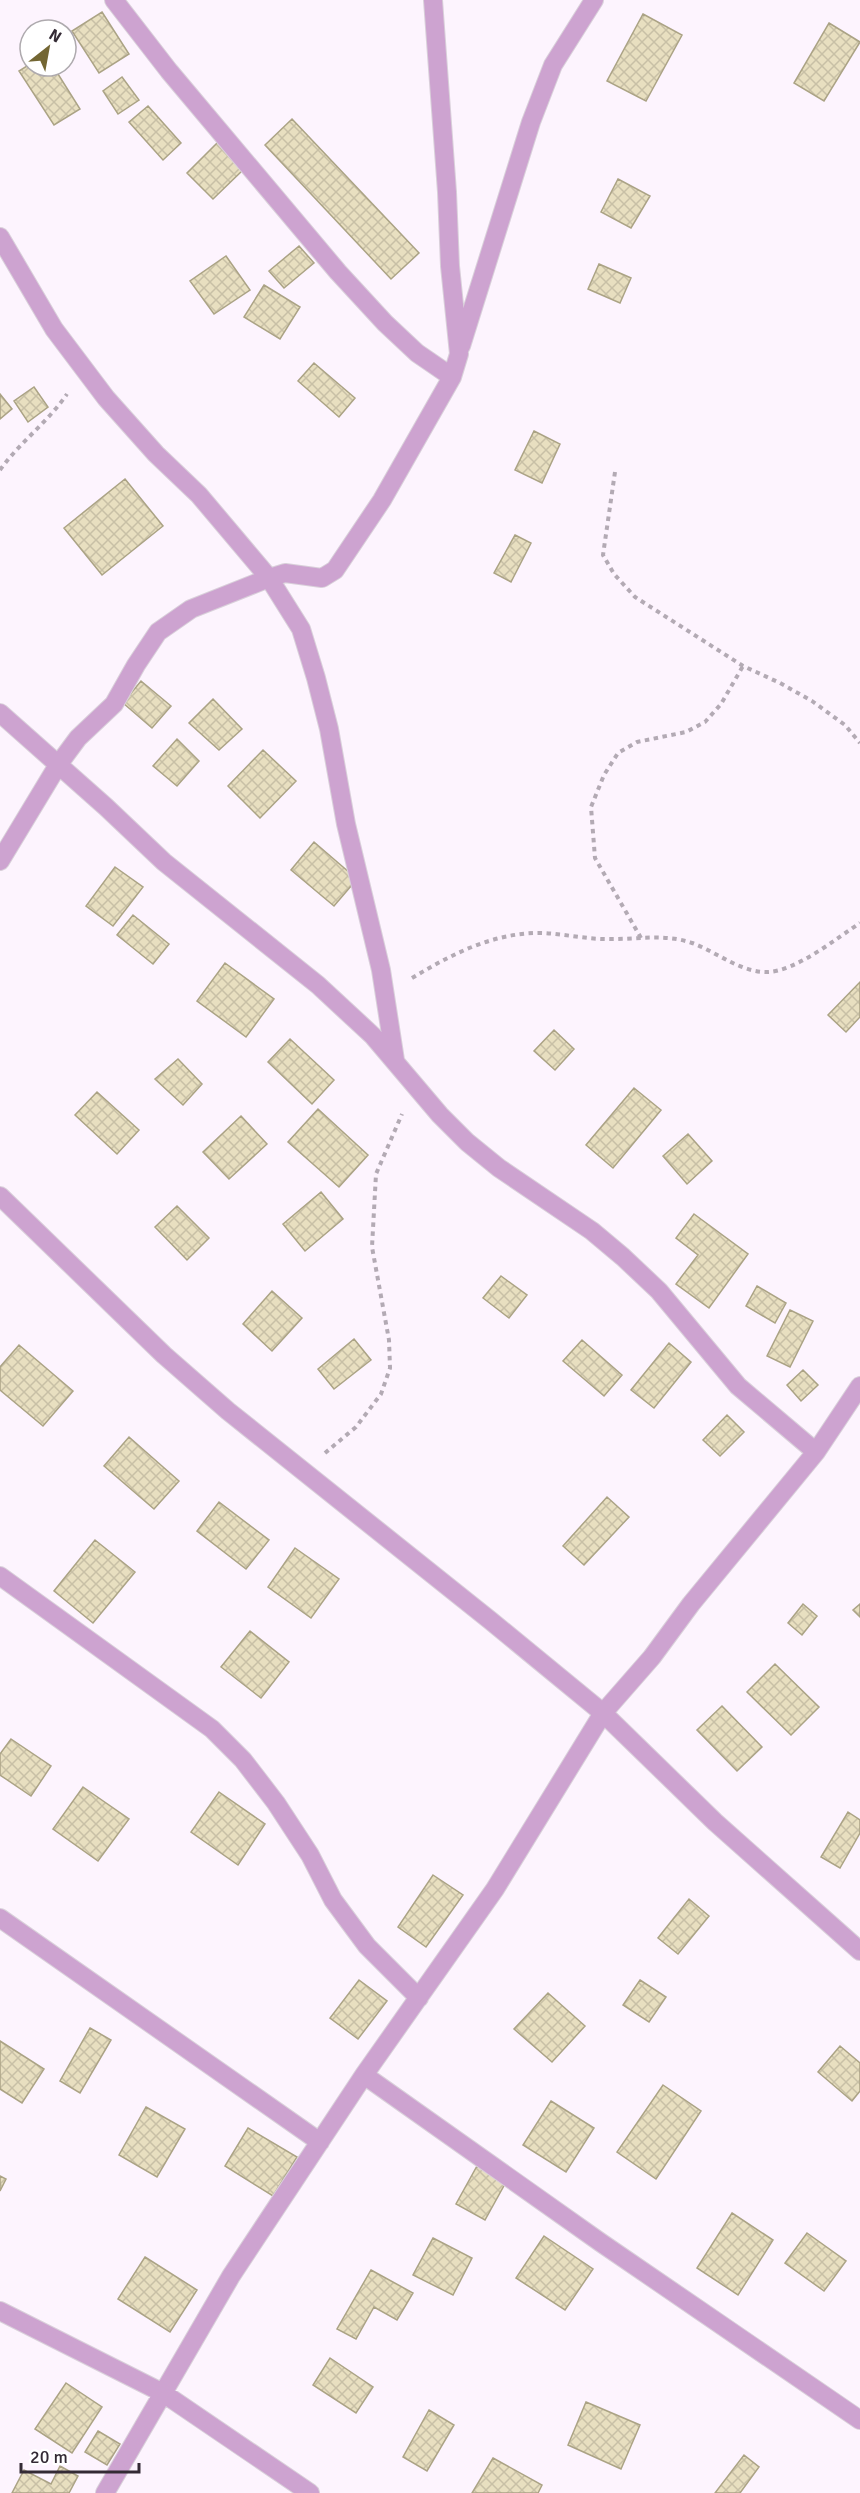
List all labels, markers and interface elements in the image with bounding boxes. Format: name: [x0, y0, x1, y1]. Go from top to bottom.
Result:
north arrow: [18, 18, 78, 78]
text: N: [45, 25, 65, 47]
scale bar: [21, 2436, 140, 2474]
text: 20 m: [30, 2446, 68, 2468]

